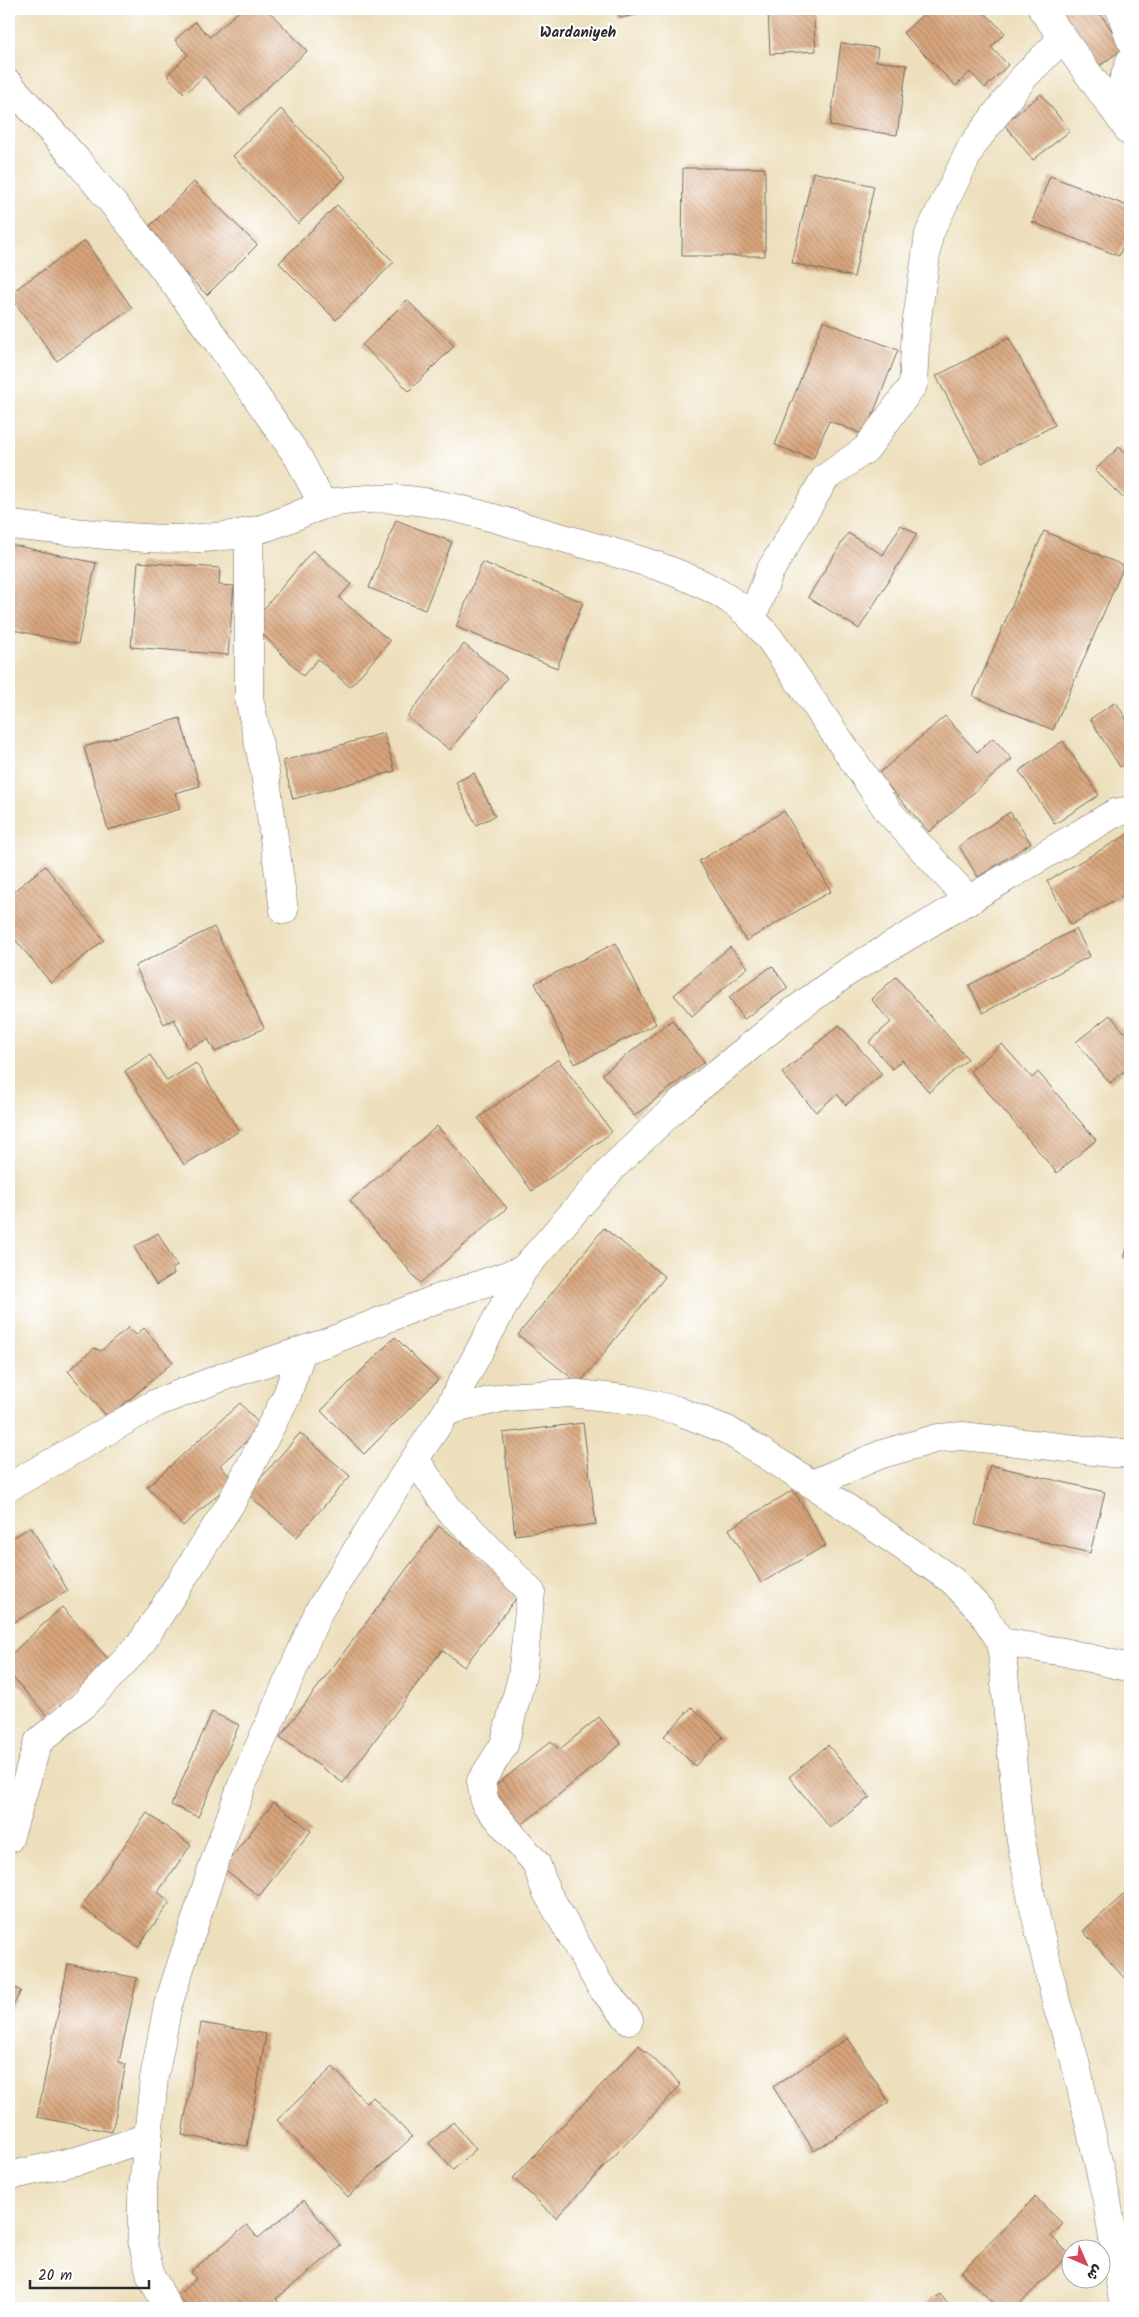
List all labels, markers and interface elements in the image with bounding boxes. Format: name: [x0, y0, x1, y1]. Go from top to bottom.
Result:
district label: Wardaniyeh: [540, 21, 616, 45]
north arrow: [1062, 2240, 1112, 2290]
scale bar: [30, 2257, 149, 2289]
text: ش: [1081, 2259, 1108, 2286]
text: 20 m: [38, 2264, 72, 2288]

